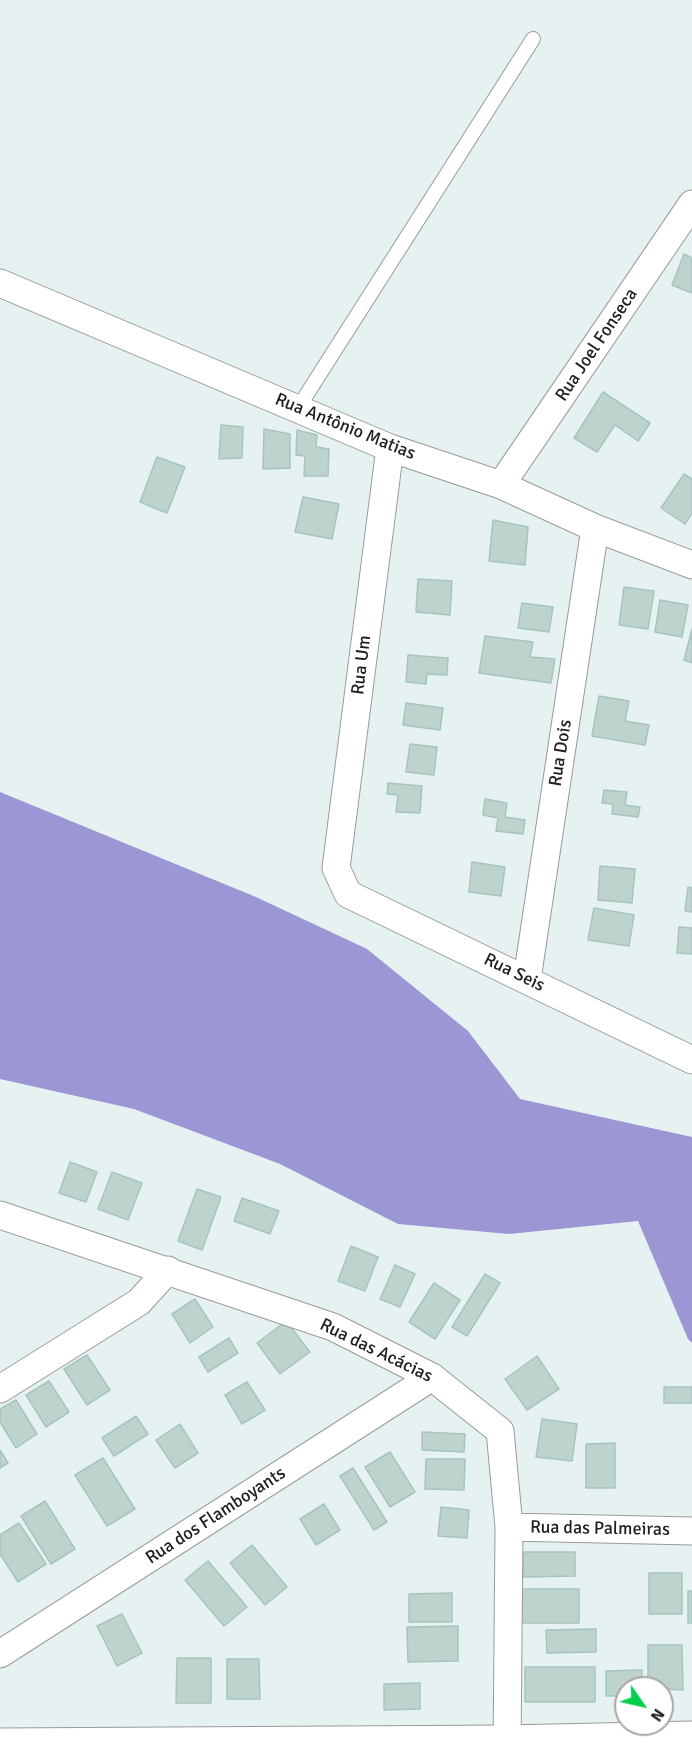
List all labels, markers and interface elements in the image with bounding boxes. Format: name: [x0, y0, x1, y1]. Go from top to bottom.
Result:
street label: Rua Joel Fonseca: [551, 284, 643, 406]
street label: Rua Antônio Matias: [272, 389, 418, 465]
street label: Rua Um: [348, 634, 376, 696]
street label: Rua Dois: [545, 718, 577, 788]
street label: Rua Seis: [480, 949, 548, 997]
street label: Rua das Acácias: [316, 1314, 436, 1388]
street label: Rua dos Flamboyants: [142, 1463, 290, 1569]
street label: Rua das Palmeiras: [530, 1517, 670, 1541]
north arrow: [614, 1676, 674, 1736]
text: N: [646, 1705, 669, 1725]

